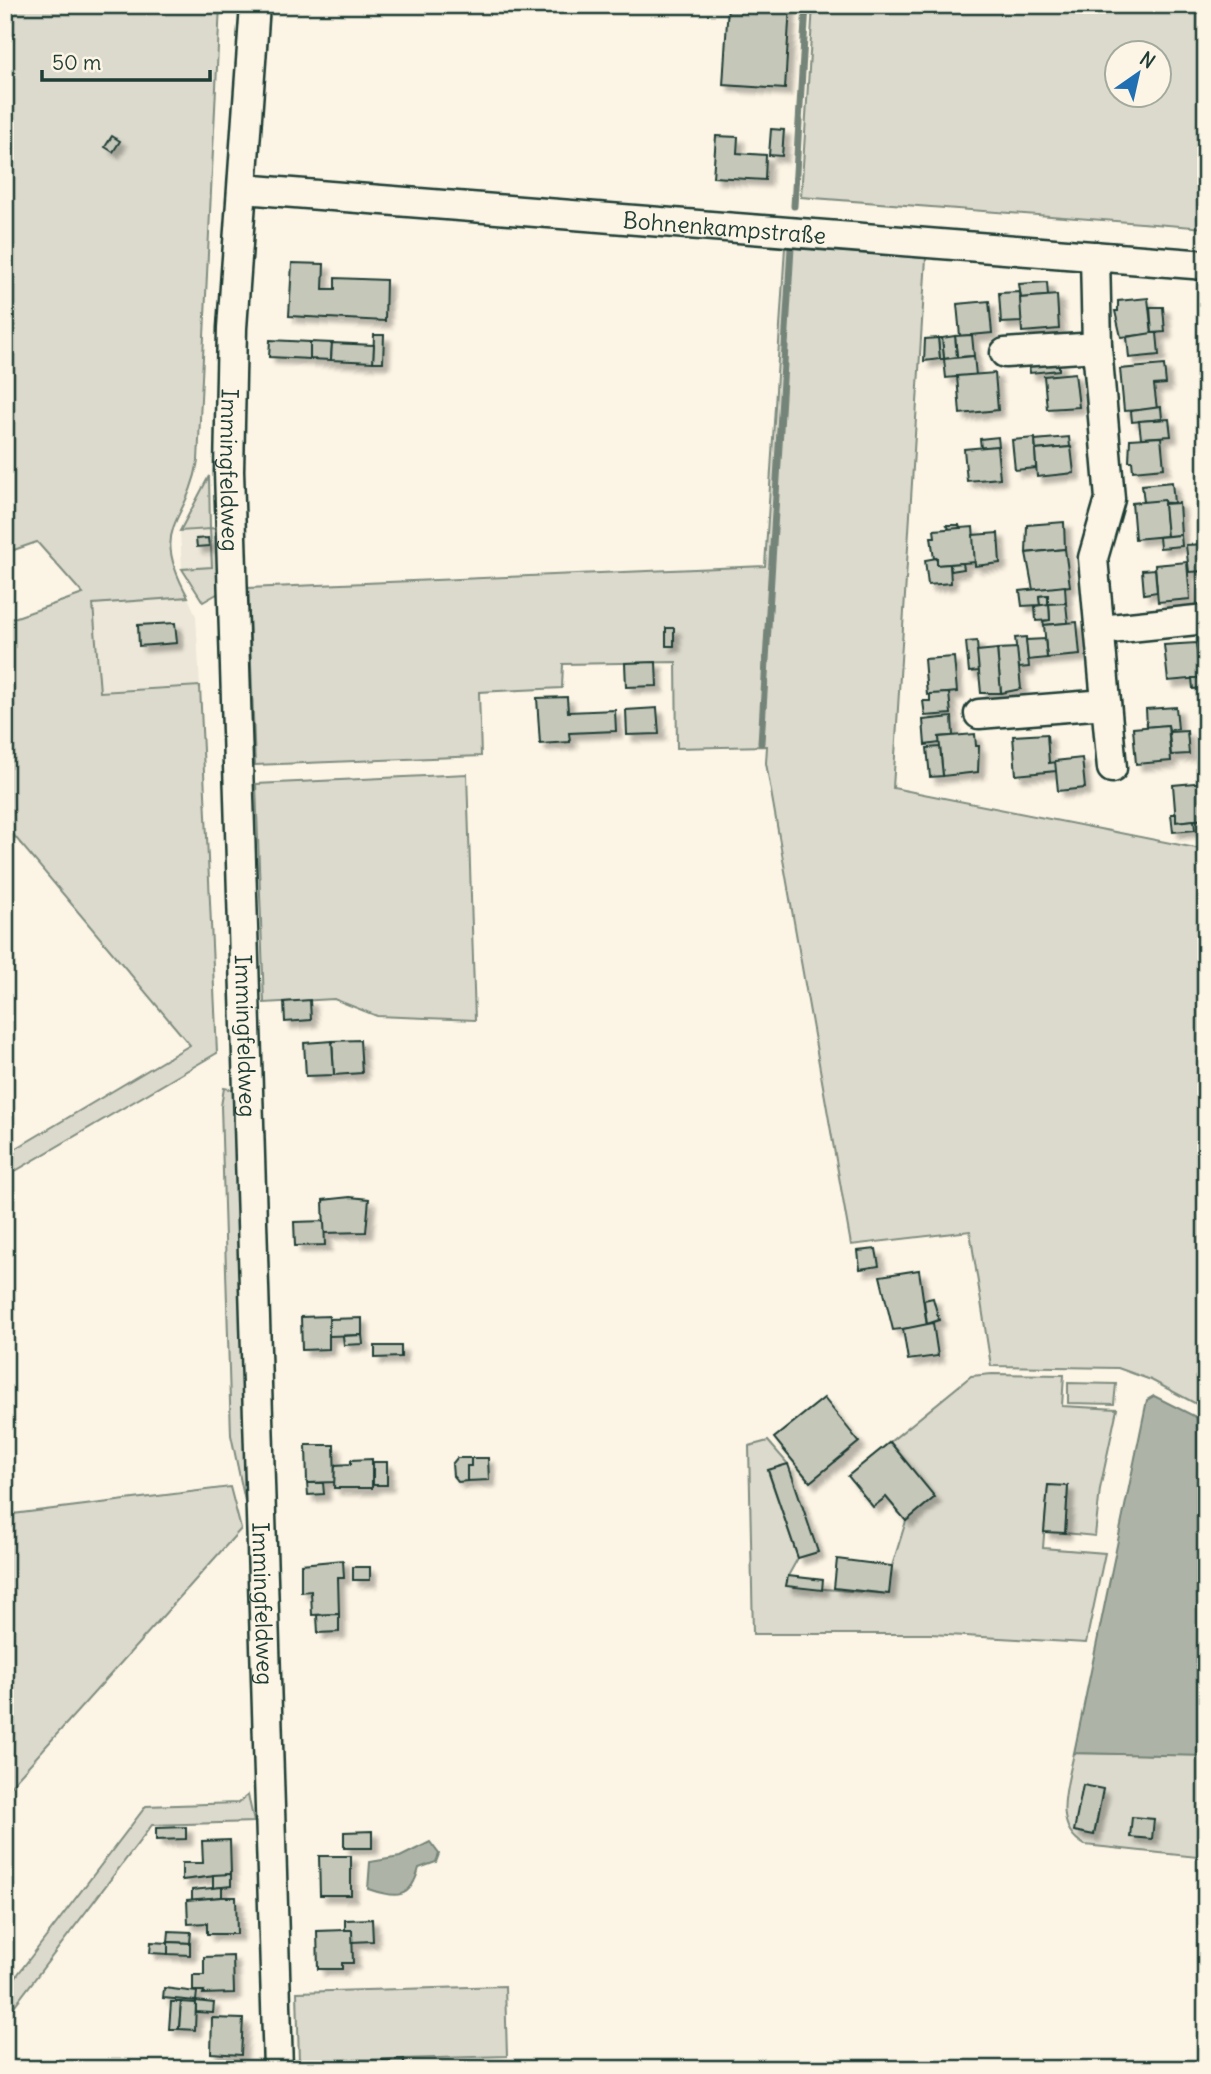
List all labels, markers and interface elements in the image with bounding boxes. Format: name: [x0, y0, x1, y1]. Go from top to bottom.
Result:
scale bar: [42, 38, 210, 82]
north arrow: [1102, 38, 1172, 108]
text: N: [1135, 46, 1160, 74]
text: 50 m: [52, 49, 101, 76]
street label: Bohnenkampstraße: [622, 205, 827, 249]
street label: Immingfeldweg: [214, 388, 246, 552]
street label: Immingfeldweg: [229, 954, 263, 1118]
street label: Immingfeldweg: [247, 1522, 281, 1685]

